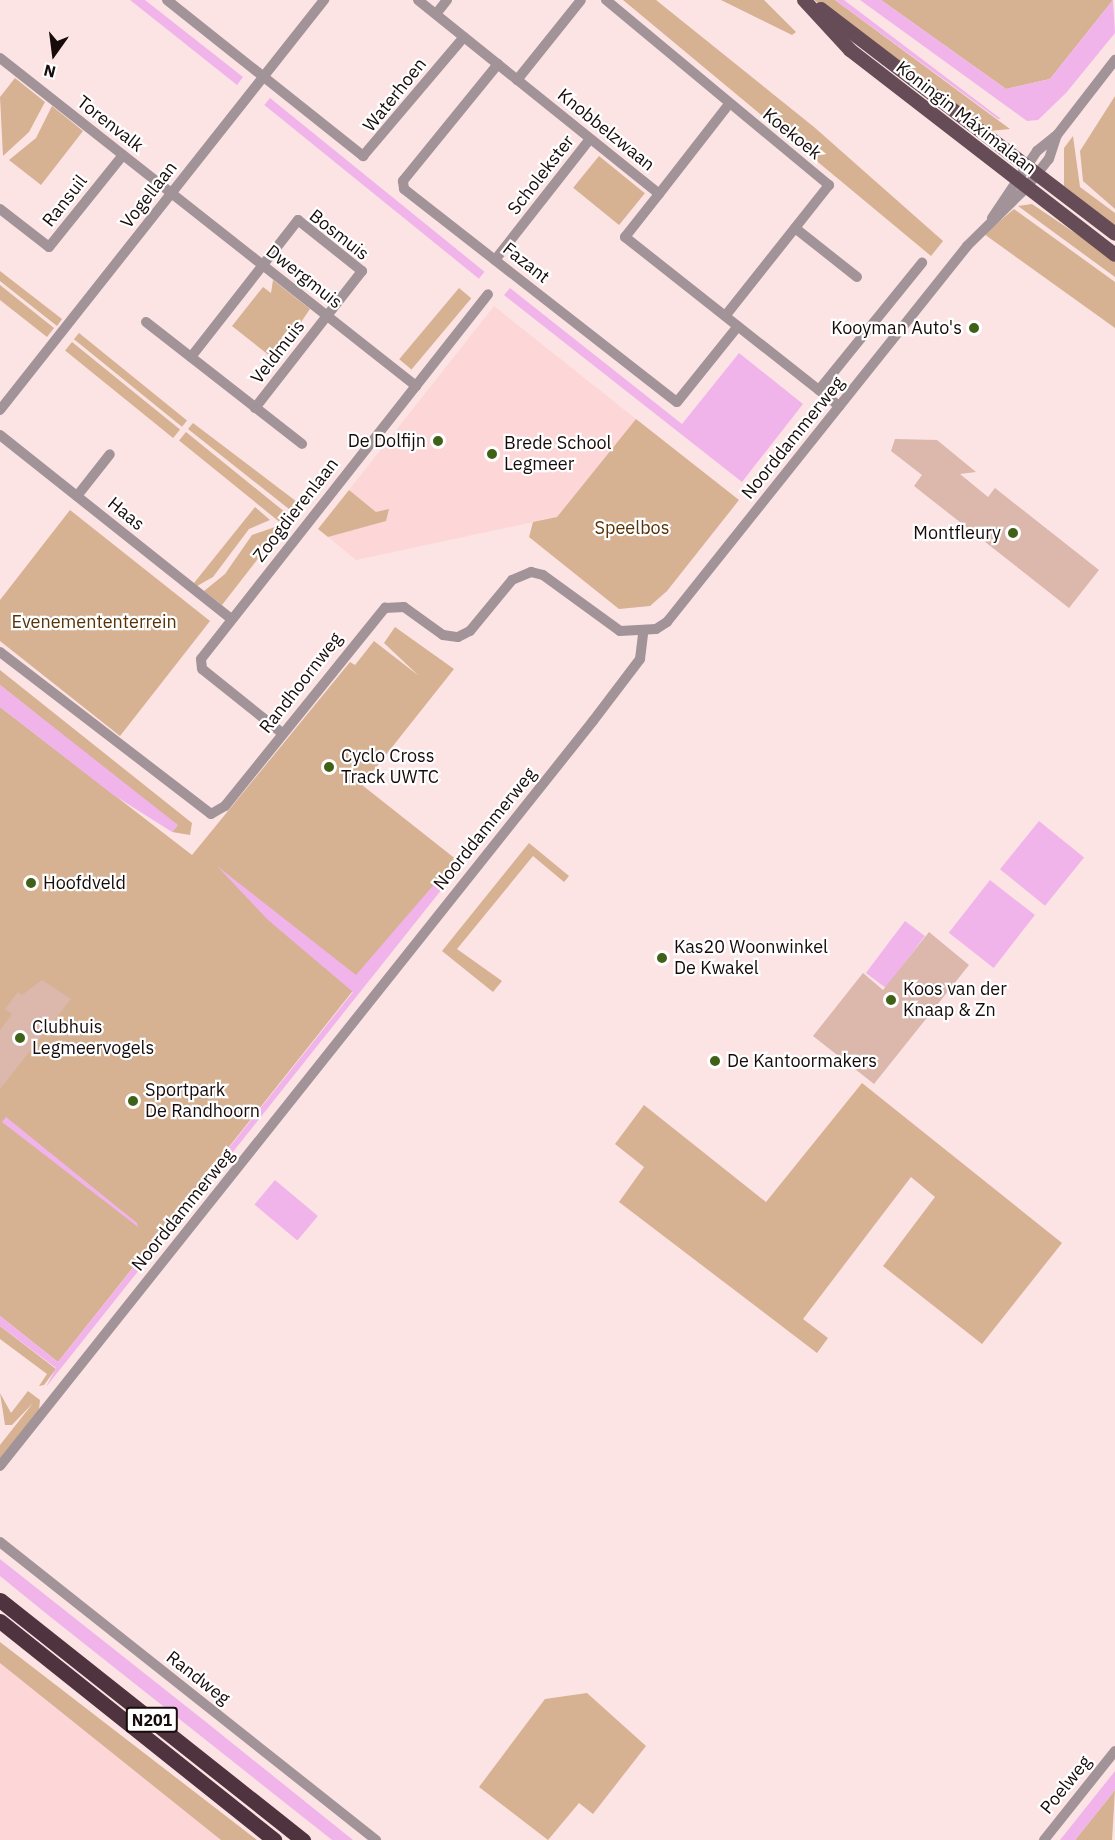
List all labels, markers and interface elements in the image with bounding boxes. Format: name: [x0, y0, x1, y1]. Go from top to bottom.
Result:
north arrow: [24, 24, 84, 84]
street label: Waterhoen: [359, 54, 431, 136]
street label: Koningin Máximalaan: [892, 57, 1040, 179]
text: N: [42, 60, 58, 83]
street label: Knobbelzwaan: [553, 84, 659, 176]
street label: Torenvalk: [72, 91, 148, 157]
street label: Koekoek: [758, 104, 826, 164]
street label: Scholekster: [503, 131, 579, 219]
street label: Vogellaan: [116, 157, 182, 233]
street label: Ransuil: [38, 171, 92, 231]
street label: Bosmuis: [305, 205, 373, 265]
street label: Fazant: [498, 238, 554, 288]
street label: Dwergmuis: [262, 241, 346, 313]
street label: Veldmuis: [246, 316, 310, 388]
place label: Kooyman Auto's: [831, 317, 962, 339]
marker: Kooyman Auto's: [967, 321, 981, 335]
street label: Noorddammerweg: [737, 373, 849, 503]
place label: De Dolfijn: [348, 430, 426, 452]
place label: Brede School Legmeer: [504, 433, 612, 476]
marker: De Dolfijn: [431, 434, 445, 448]
marker: Brede School Legmeer: [485, 447, 499, 461]
street label: Zoogdierenlaan: [249, 454, 343, 566]
street label: Haas: [103, 493, 149, 535]
park label: Speelbos: [595, 517, 669, 539]
place label: Montfleury: [913, 522, 1001, 544]
marker: Montfleury: [1006, 526, 1020, 540]
park label: Evenemententerrein: [11, 611, 177, 633]
street label: Randhoornweg: [255, 628, 347, 738]
place label: Cyclo Cross Track UWTC: [341, 746, 439, 789]
marker: Cyclo Cross Track UWTC: [322, 760, 336, 774]
street label: Noorddammerweg: [429, 764, 541, 894]
place label: Hoofdveld: [43, 872, 126, 894]
marker: Hoofdveld: [24, 876, 38, 890]
place label: Kas20 Woonwinkel De Kwakel: [674, 937, 828, 980]
marker: Kas20 Woonwinkel De Kwakel: [655, 951, 669, 965]
place label: Koos van der Knaap & Zn: [903, 979, 1007, 1022]
marker: Koos van der Knaap & Zn: [884, 993, 898, 1007]
place label: Clubhuis Legmeervogels: [32, 1017, 154, 1060]
marker: Clubhuis Legmeervogels: [13, 1031, 27, 1045]
place label: De Kantoormakers: [727, 1050, 877, 1072]
marker: De Kantoormakers: [708, 1054, 722, 1068]
place label: Sportpark De Randhoorn: [145, 1080, 260, 1122]
marker: Sportpark De Randhoorn: [126, 1094, 140, 1108]
street label: Noorddammerweg: [127, 1145, 239, 1275]
street label: Randweg: [162, 1646, 234, 1710]
road number: N201: [125, 1707, 179, 1733]
street label: Poelweg: [1036, 1752, 1096, 1818]

